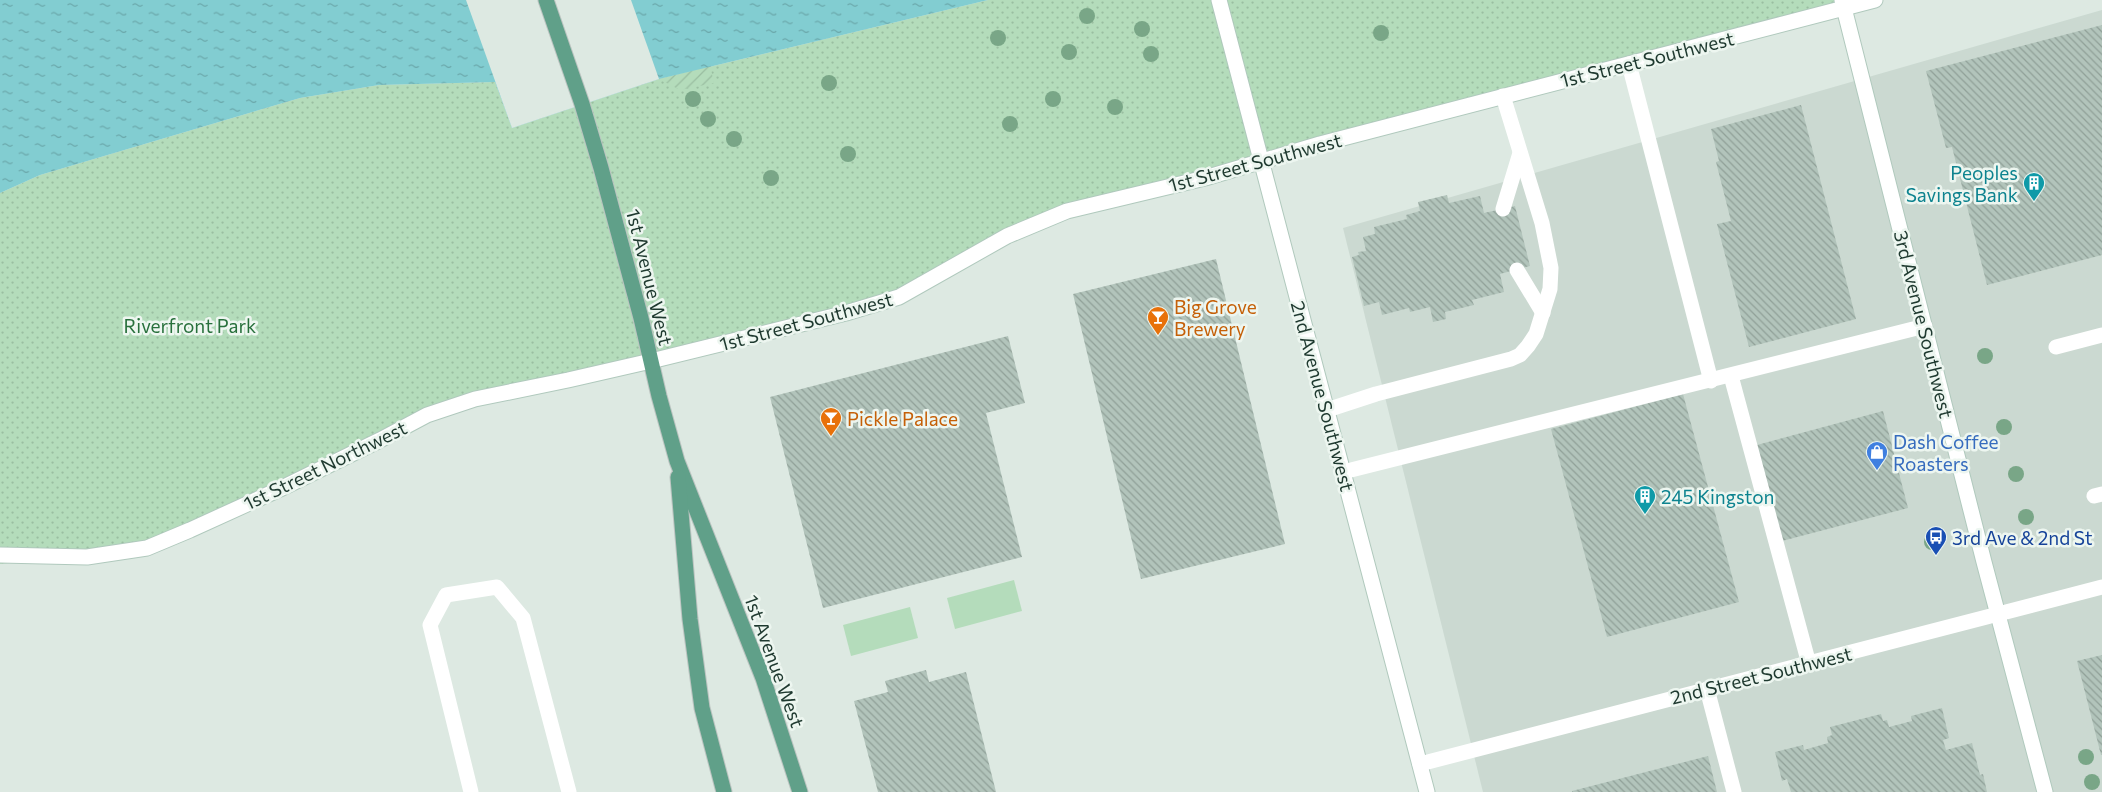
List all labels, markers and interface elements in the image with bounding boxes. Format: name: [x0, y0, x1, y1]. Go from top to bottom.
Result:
street label: 1st Street Southwest: [1558, 26, 1736, 92]
street label: 1st Street Southwest: [1166, 128, 1344, 196]
place label: Peoples Savings Bank: [1906, 161, 2018, 206]
building icon: Peoples Savings Bank: [2022, 171, 2046, 202]
street label: 1st Avenue West: [622, 207, 678, 348]
street label: 3rd Avenue Southwest: [1890, 228, 1958, 420]
street label: 1st Street Southwest: [717, 287, 895, 355]
place label: Big Grove Brewery: [1174, 295, 1257, 340]
street label: 2nd Avenue Southwest: [1287, 298, 1360, 494]
bar icon: Big Grove Brewery: [1146, 305, 1170, 336]
park label: Riverfront Park: [124, 314, 256, 337]
bar icon: Pickle Palace: [819, 406, 843, 437]
place label: Pickle Palace: [847, 407, 958, 430]
street label: 1st Street Northwest: [240, 415, 410, 514]
place label: Dash Coffee Roasters: [1893, 430, 1999, 475]
shop icon: Dash Coffee Roasters: [1865, 440, 1889, 471]
building icon: 245 Kingston: [1633, 484, 1657, 515]
place label: 245 Kingston: [1661, 485, 1774, 508]
bus stop icon: 3rd Ave & 2nd St: [1924, 525, 1948, 556]
place label: 3rd Ave & 2nd St: [1952, 526, 2093, 549]
street label: 1st Avenue West: [740, 591, 810, 731]
street label: 2nd Street Southwest: [1668, 641, 1854, 709]

